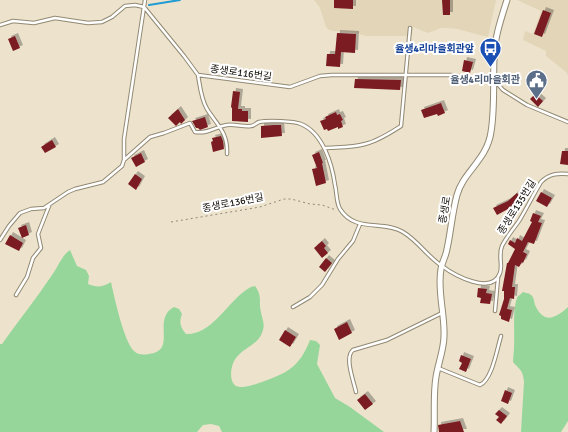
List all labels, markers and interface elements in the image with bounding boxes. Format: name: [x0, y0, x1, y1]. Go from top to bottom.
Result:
bus stop icon: 율생4리마을회관앞: [477, 36, 503, 69]
place label: 율생4리마을회관앞: [395, 43, 474, 55]
street label: 종생로116번길: [209, 63, 273, 83]
public building icon: 율생4리마을회관: [523, 67, 549, 100]
place label: 율생4리마을회관: [450, 74, 520, 86]
street label: 종생로135번길: [495, 177, 539, 237]
street label: 종생로136번길: [201, 191, 265, 215]
street label: 종생로: [437, 195, 453, 225]

